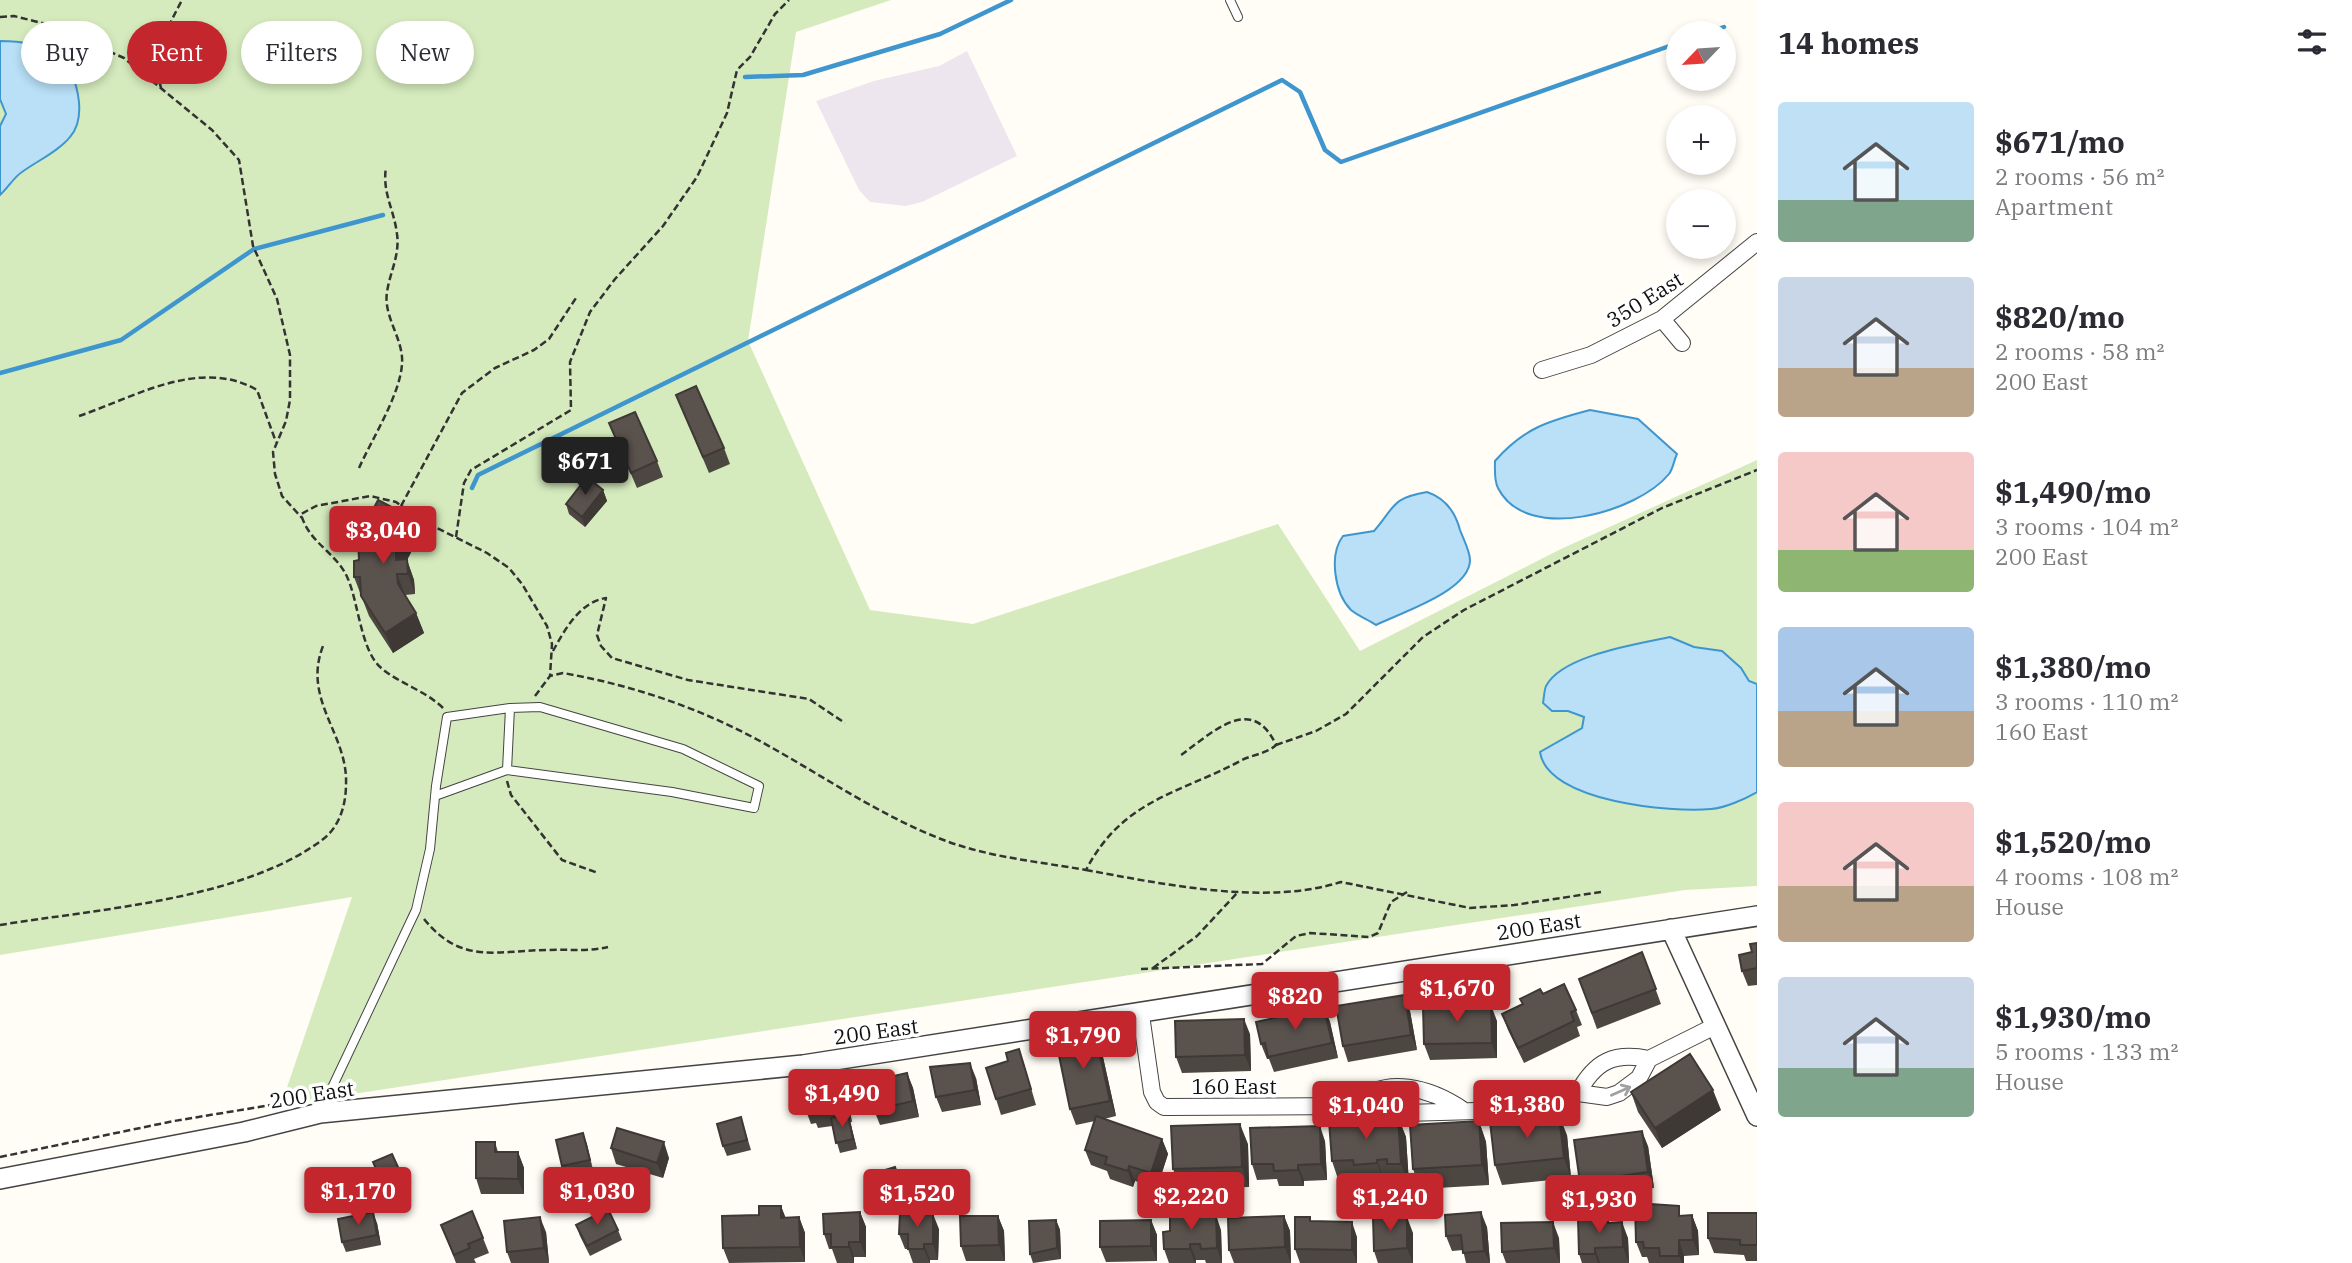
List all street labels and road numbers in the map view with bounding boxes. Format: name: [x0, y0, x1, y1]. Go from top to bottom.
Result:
street label: 350 East: [1601, 265, 1688, 334]
street label: 200 East: [1495, 906, 1583, 946]
street label: 200 East: [832, 1011, 920, 1051]
street label: 160 East: [1191, 1072, 1277, 1100]
street label: 200 East: [268, 1074, 356, 1114]

